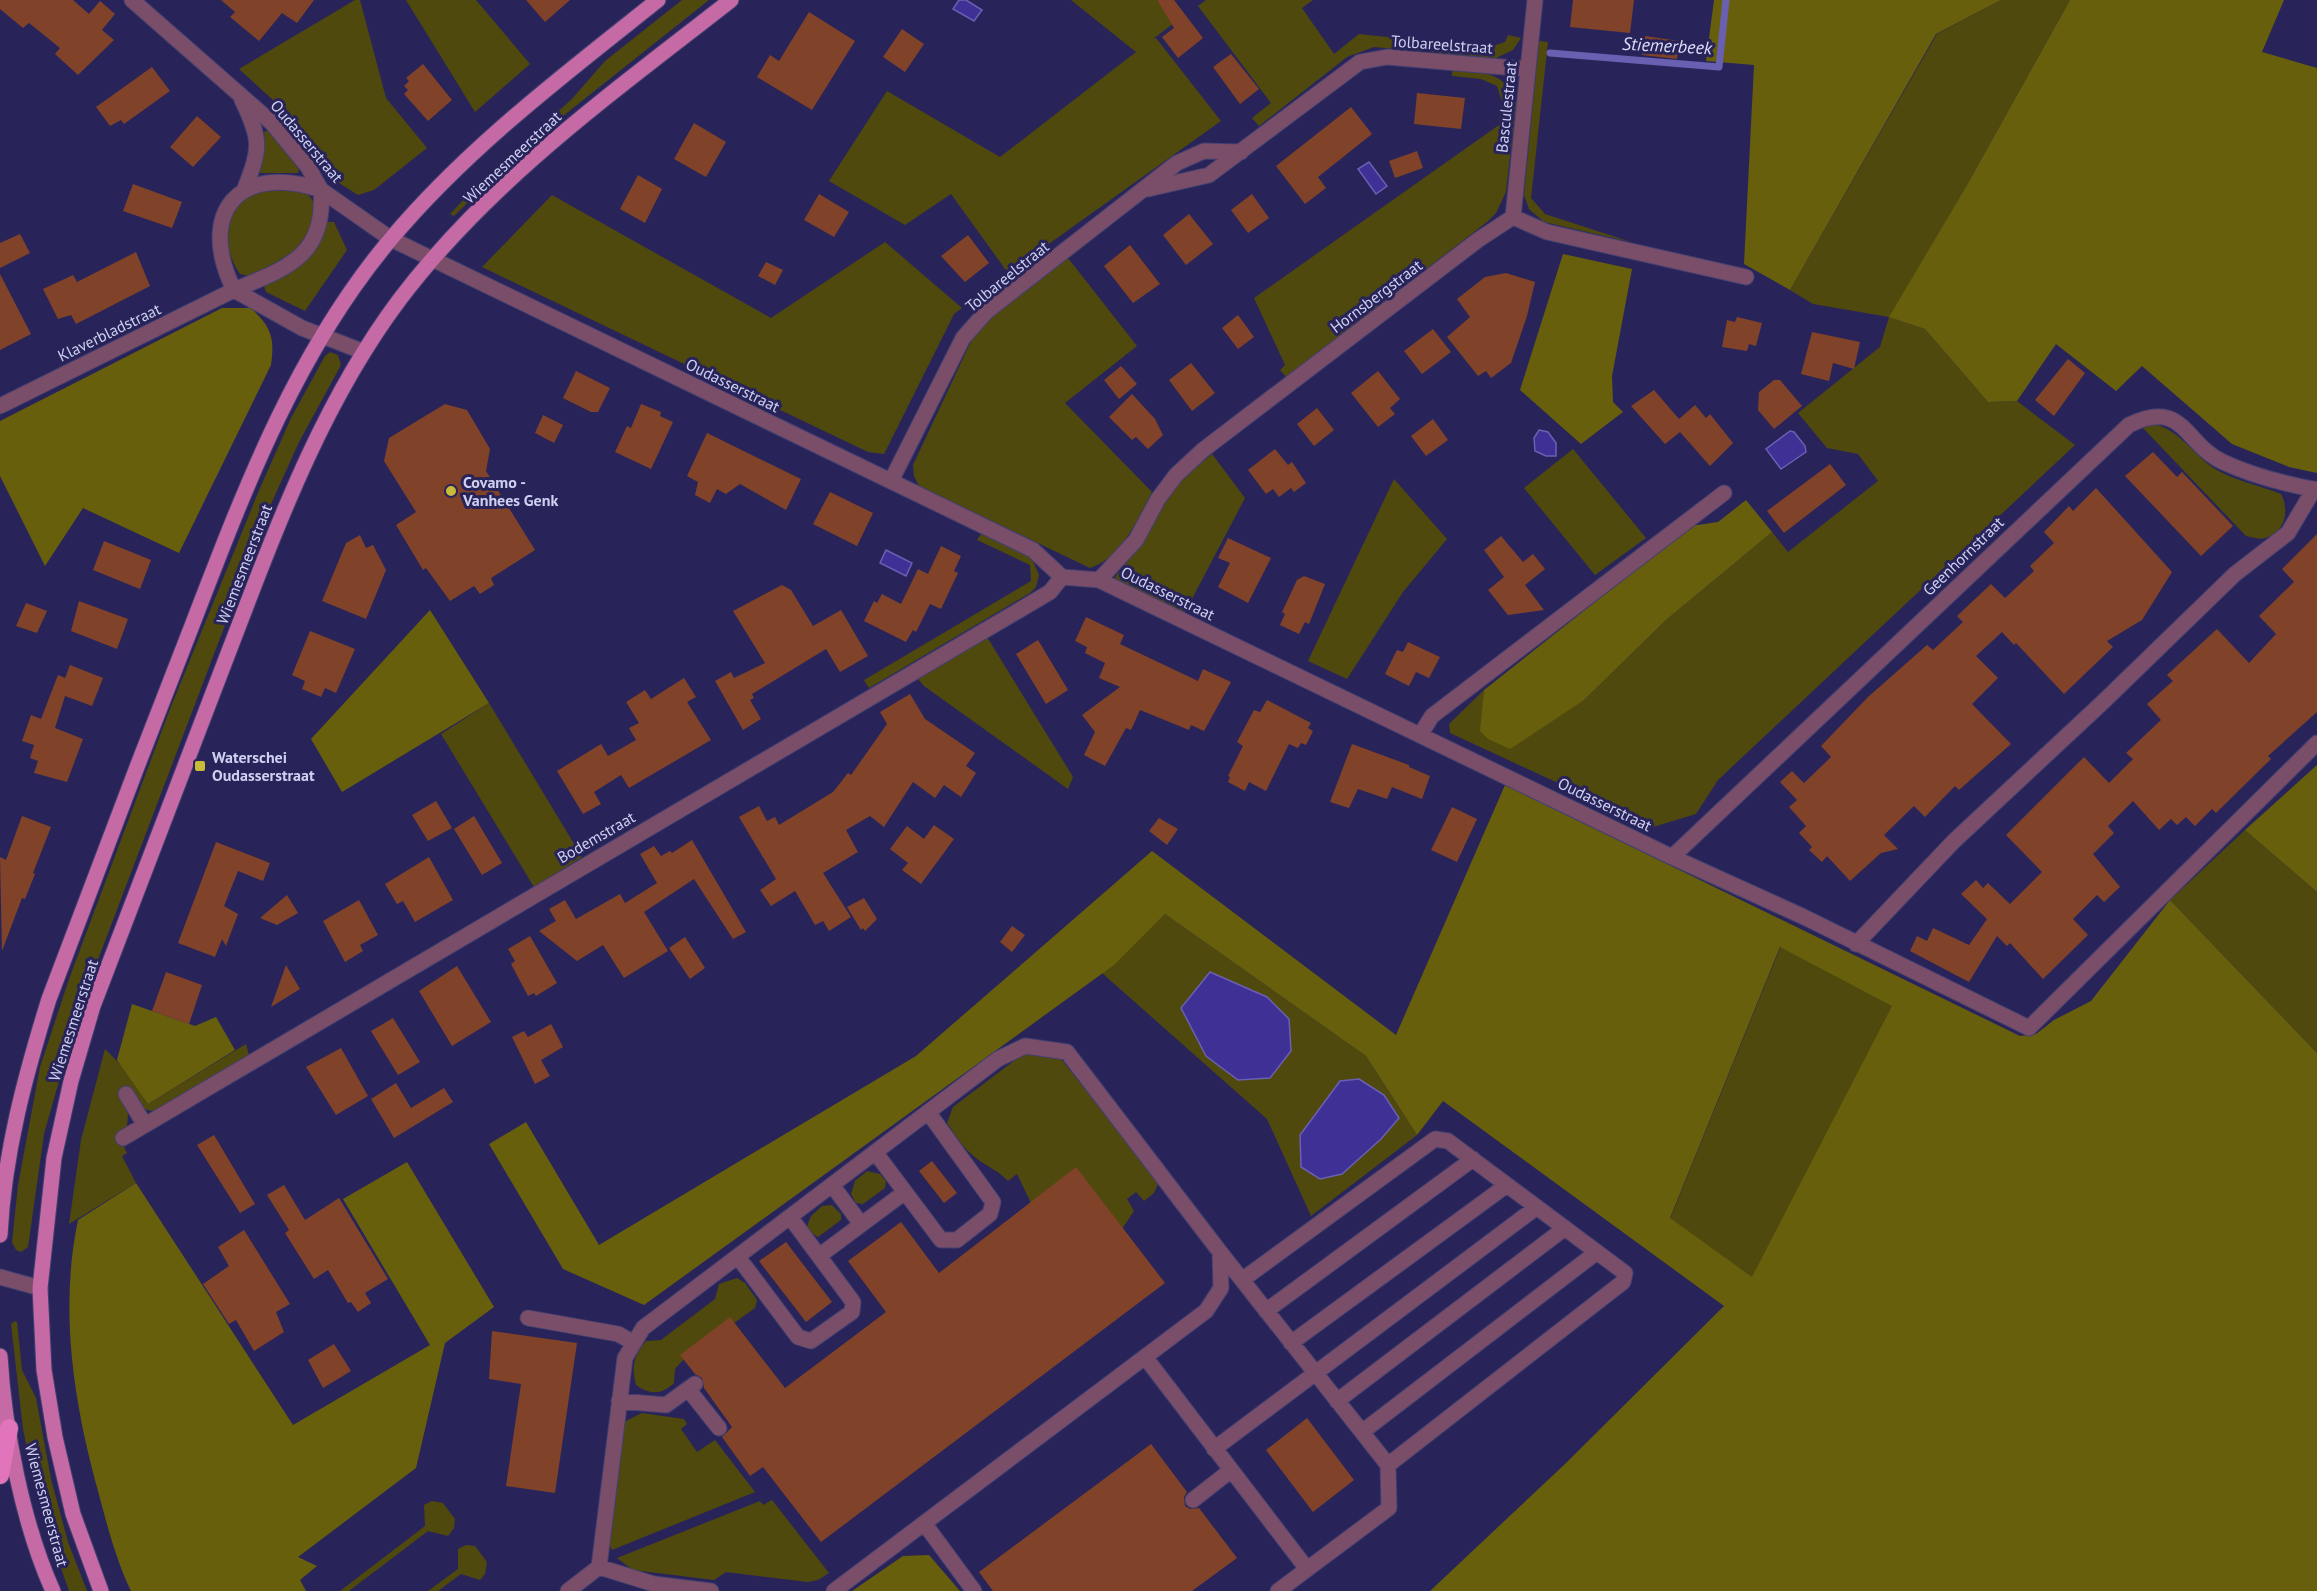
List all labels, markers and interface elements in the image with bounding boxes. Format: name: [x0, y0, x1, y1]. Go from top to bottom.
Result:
street label: Tolbareelstraat: [1391, 30, 1494, 58]
water label: Stiemerbeek: [1622, 32, 1713, 59]
street label: Basculestraat: [1491, 60, 1521, 154]
street label: Oudasserstraat: [267, 95, 348, 187]
street label: Wiemesmeerstraat: [459, 106, 566, 208]
street label: Tolbareelstraat: [961, 236, 1053, 316]
street label: Hornsbergstraat: [1326, 255, 1426, 337]
street label: Klaverbladstraat: [54, 298, 164, 366]
street label: Oudasserstraat: [683, 354, 784, 417]
place label: Covamo - Vanhees Genk: [462, 472, 558, 510]
marker: Covamo - Vanhees Genk: [444, 484, 458, 498]
street label: Wiemesmeerstraat: [212, 501, 276, 627]
street label: Geenhornstraat: [1918, 512, 2008, 600]
street label: Oudasserstraat: [1118, 562, 1219, 625]
place label: Waterschei Oudasserstraat: [212, 747, 315, 785]
marker: Waterschei Oudasserstraat: [193, 759, 207, 773]
street label: Oudasserstraat: [1555, 773, 1656, 836]
street label: Bodemstraat: [554, 806, 639, 867]
street label: Wiemesmeerstraat: [44, 956, 102, 1083]
street label: Wiemesmeerstraat: [21, 1441, 73, 1569]

